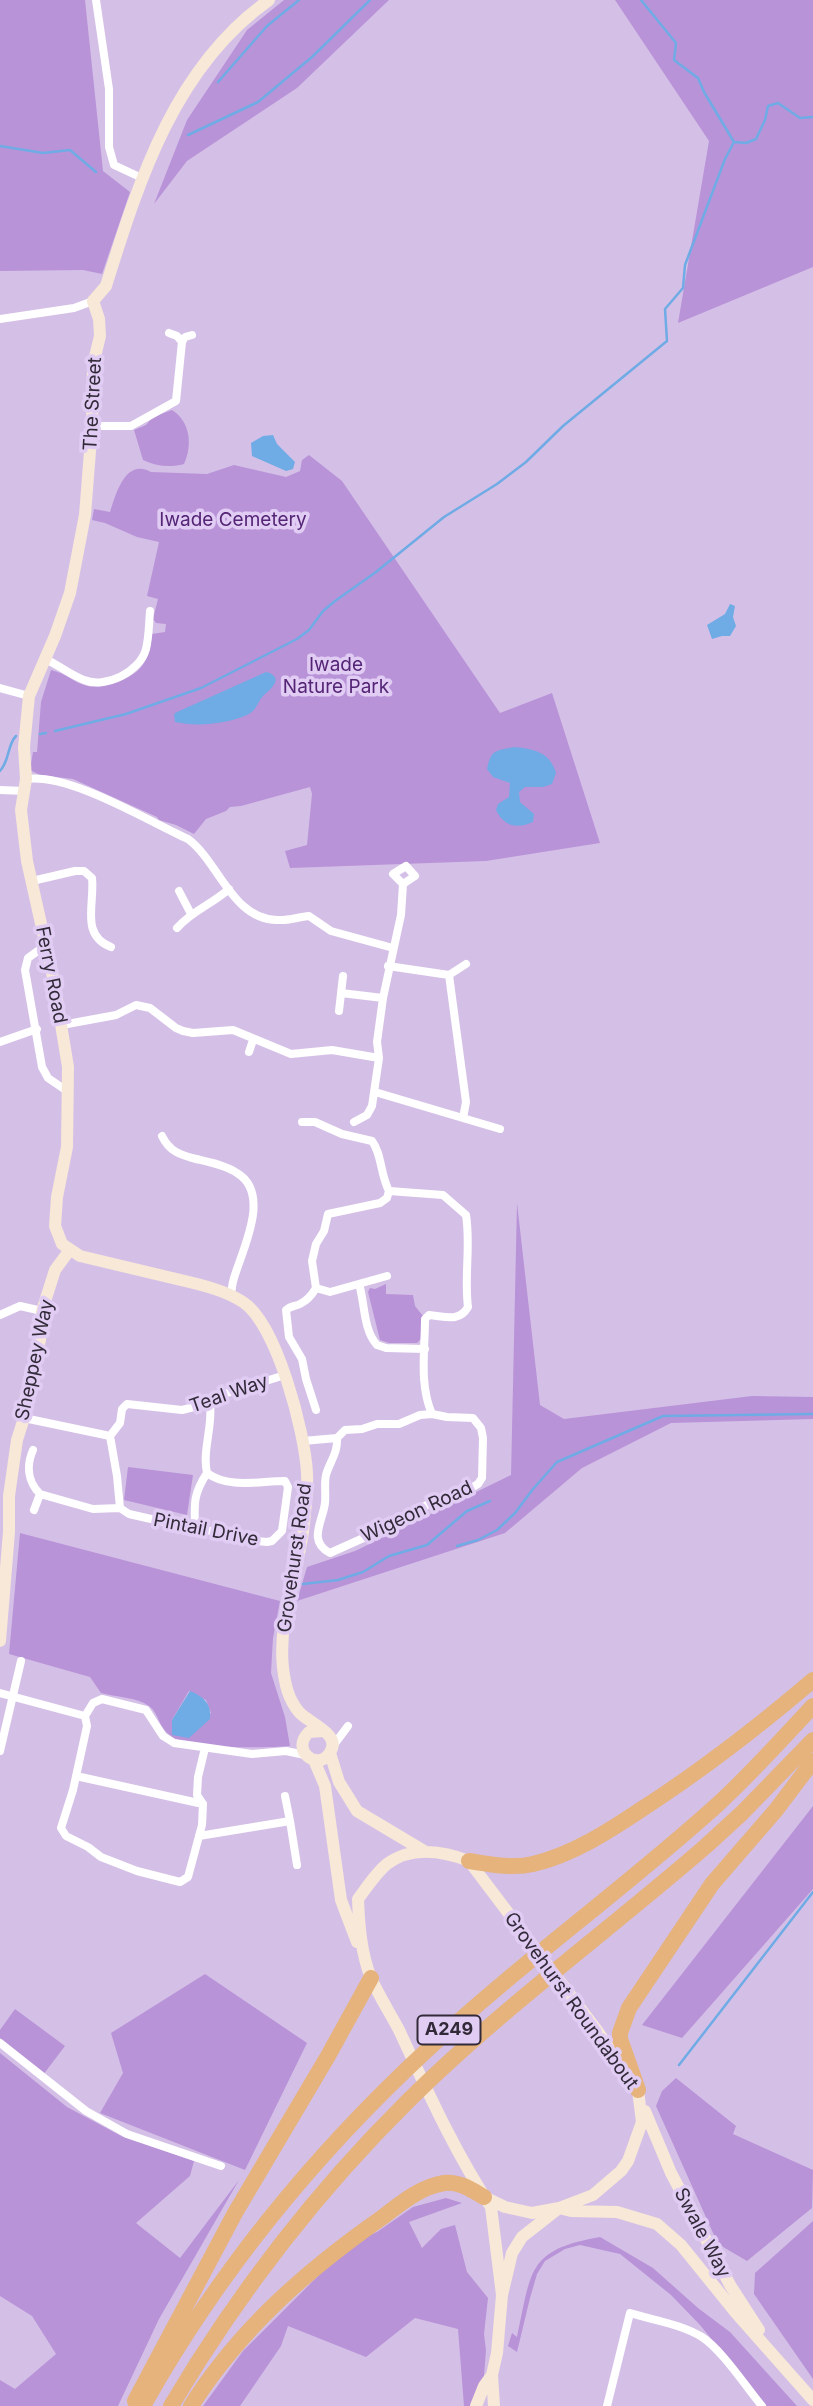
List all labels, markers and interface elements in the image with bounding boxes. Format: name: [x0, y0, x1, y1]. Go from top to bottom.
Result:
street label: The Street: [79, 357, 107, 451]
park label: Iwade Cemetery: [159, 509, 307, 531]
park label: Iwade Nature Park: [283, 654, 389, 698]
street label: Ferry Road: [30, 925, 72, 1025]
street label: Sheppey Way: [11, 1297, 59, 1423]
street label: Teal Way: [187, 1370, 271, 1418]
street label: Wigeon Road: [358, 1476, 476, 1548]
street label: Grovehurst Road: [273, 1482, 317, 1634]
street label: Pintail Drive: [151, 1509, 261, 1551]
street label: Grovehurst Roundabout: [499, 1908, 643, 2094]
road number: A249: [418, 2016, 480, 2044]
street label: Swale Way: [669, 2184, 735, 2282]

